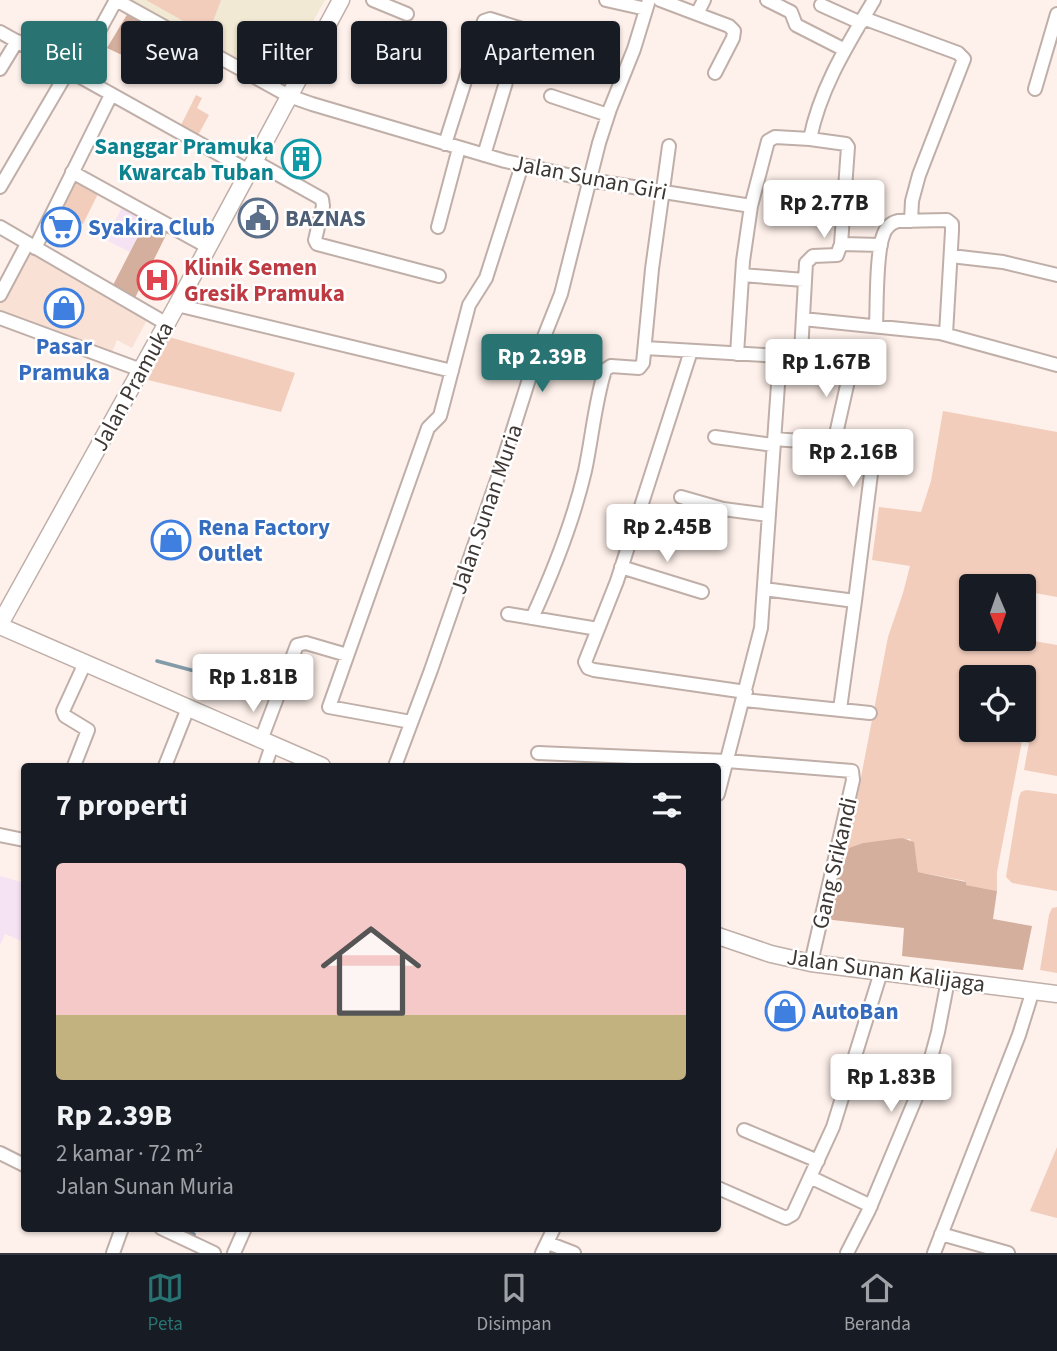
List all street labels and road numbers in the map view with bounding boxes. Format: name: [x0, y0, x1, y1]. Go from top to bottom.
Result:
street label: Jalan Sunan Giri: [510, 146, 670, 209]
street label: Jalan Pramuka: [83, 315, 182, 457]
street label: Jalan Sunan Muria: [442, 420, 531, 599]
street label: Gang Srikandi: [803, 794, 866, 932]
street label: Jalan Sunan Kalijaga: [785, 940, 987, 1001]

